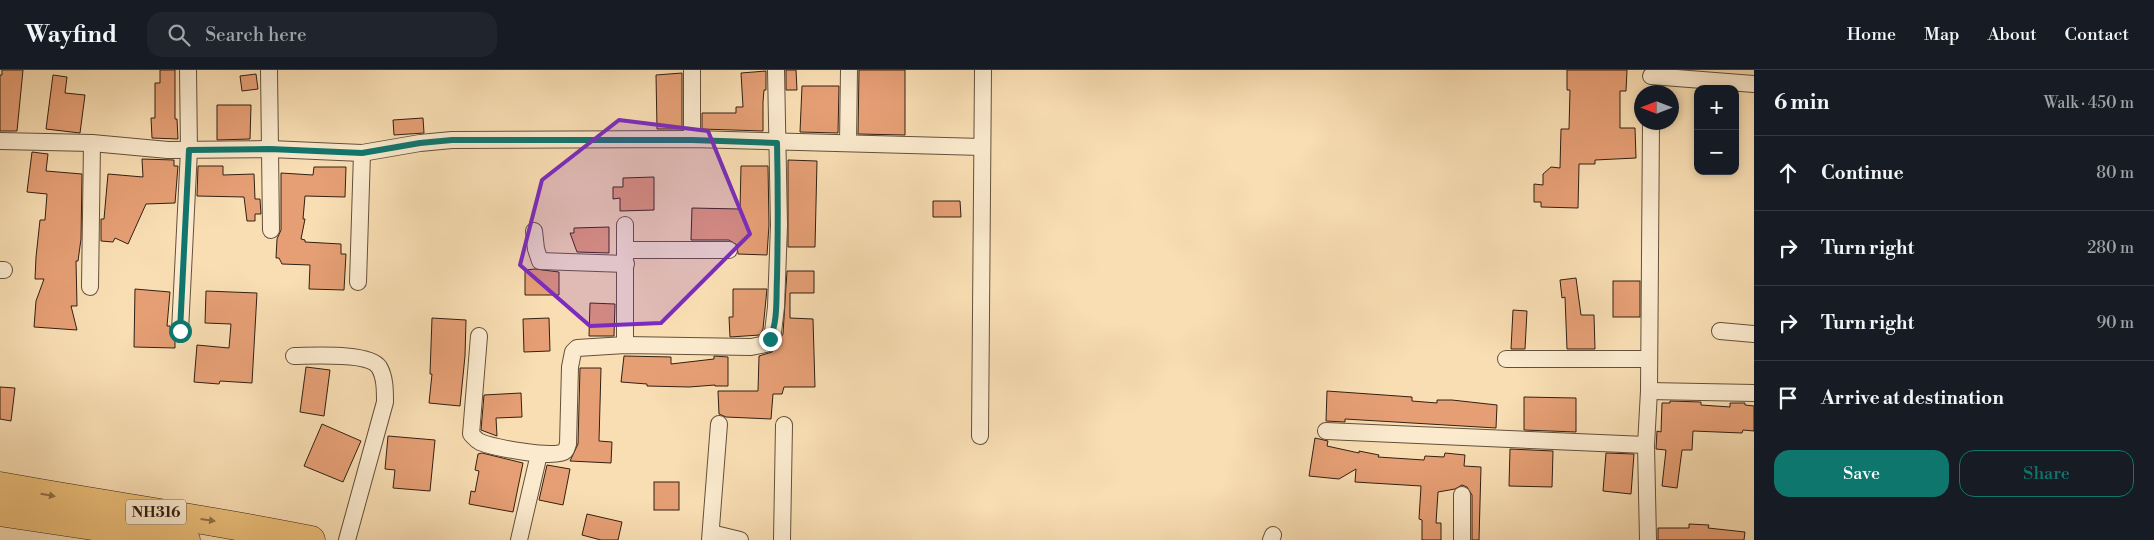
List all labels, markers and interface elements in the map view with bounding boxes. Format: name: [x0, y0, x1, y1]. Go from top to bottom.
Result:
search box: [147, 12, 497, 57]
text: Wayfind: [25, 20, 117, 50]
icon: search: [165, 21, 193, 49]
text: Search here: [205, 23, 307, 47]
text: Home: [1847, 23, 1896, 46]
text: Map: [1924, 23, 1960, 46]
text: About: [1988, 23, 2037, 46]
text: Contact: [2065, 23, 2129, 46]
north arrow: [1634, 85, 1679, 130]
map controls: [1694, 85, 1739, 175]
button: +: [1694, 85, 1739, 130]
text: 6 min: [1774, 90, 1829, 116]
text: Walk · 450 m: [2044, 93, 2134, 113]
button: −: [1694, 130, 1739, 175]
icon: ahead: [1774, 159, 1802, 187]
text: Continue: [1821, 161, 1904, 185]
text: 80 m: [2096, 163, 2134, 183]
icon: right: [1774, 234, 1802, 262]
text: Turn right: [1821, 236, 1914, 260]
text: 280 m: [2087, 238, 2134, 258]
icon: right: [1774, 309, 1802, 337]
text: Turn right: [1821, 311, 1914, 335]
text: 90 m: [2096, 313, 2134, 333]
route start: [169, 320, 192, 343]
route end: [759, 328, 782, 351]
icon: arrive: [1774, 384, 1802, 412]
text: Arrive at destination: [1821, 386, 2004, 410]
button: Save: [1774, 450, 1949, 497]
button: Share: [1959, 450, 2134, 497]
one-way arrow: [40, 491, 56, 499]
road number: NH316: [126, 500, 186, 524]
one-way arrow: [201, 516, 217, 524]

